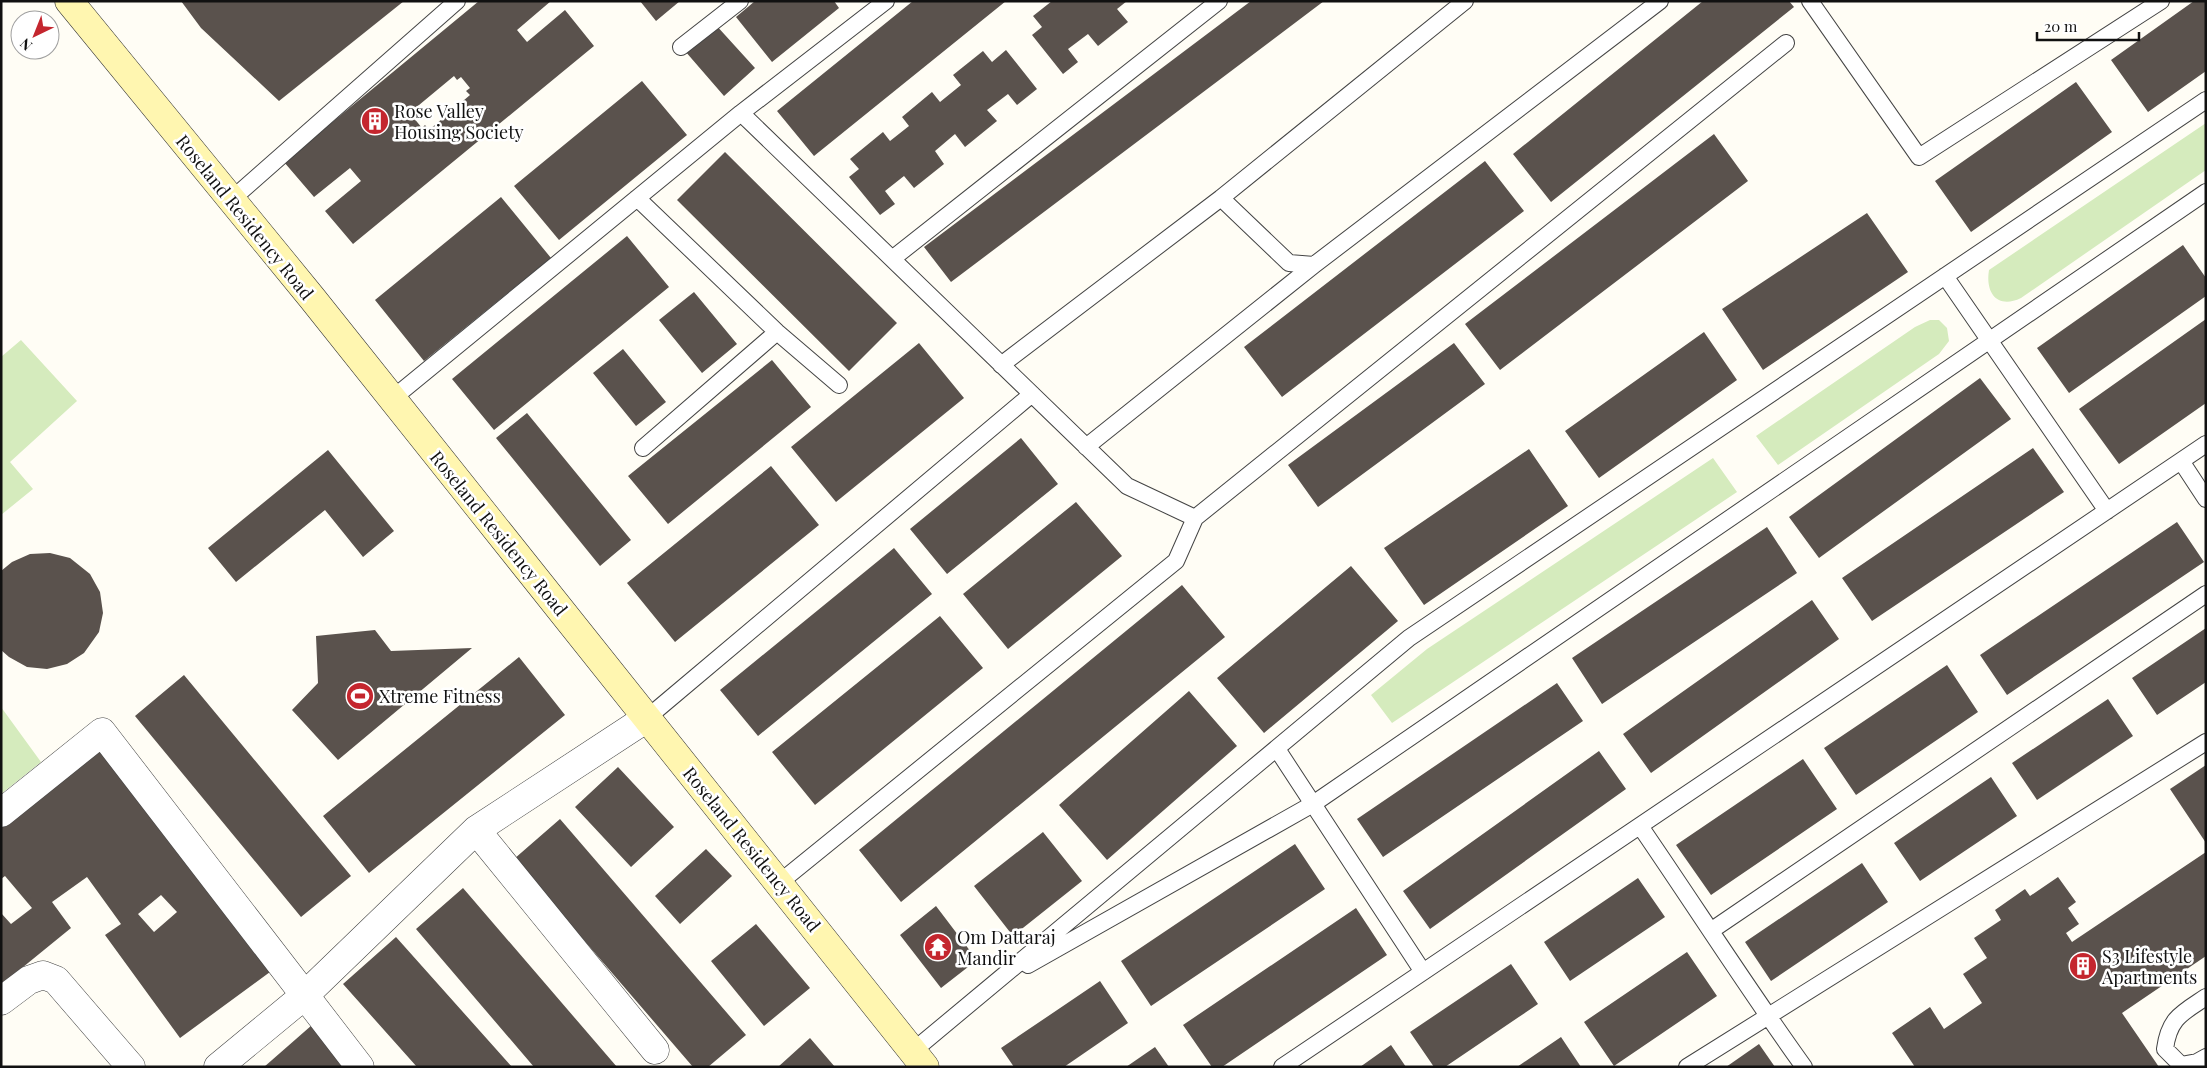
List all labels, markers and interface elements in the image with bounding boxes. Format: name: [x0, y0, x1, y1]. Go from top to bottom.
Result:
north arrow: [10, 10, 60, 60]
scale bar: [2037, 10, 2140, 42]
text: 20 m: [2044, 16, 2078, 36]
text: N: [16, 34, 36, 55]
place label: Rose Valley Housing Society: [394, 99, 524, 144]
building icon: Rose Valley Housing Society: [360, 106, 390, 136]
street label: Roseland Residency Road: [171, 130, 319, 305]
street label: Roseland Residency Road: [425, 446, 573, 621]
sports icon: Xtreme Fitness: [345, 681, 375, 711]
place label: Xtreme Fitness: [379, 684, 501, 708]
street label: Roseland Residency Road: [678, 762, 826, 937]
place label: Om Dattaraj Mandir: [957, 925, 1055, 970]
temple icon: Om Dattaraj Mandir: [923, 932, 953, 962]
place label: S3 Lifestyle Apartments: [2101, 944, 2197, 989]
building icon: S3 Lifestyle Apartments: [2068, 951, 2098, 981]

